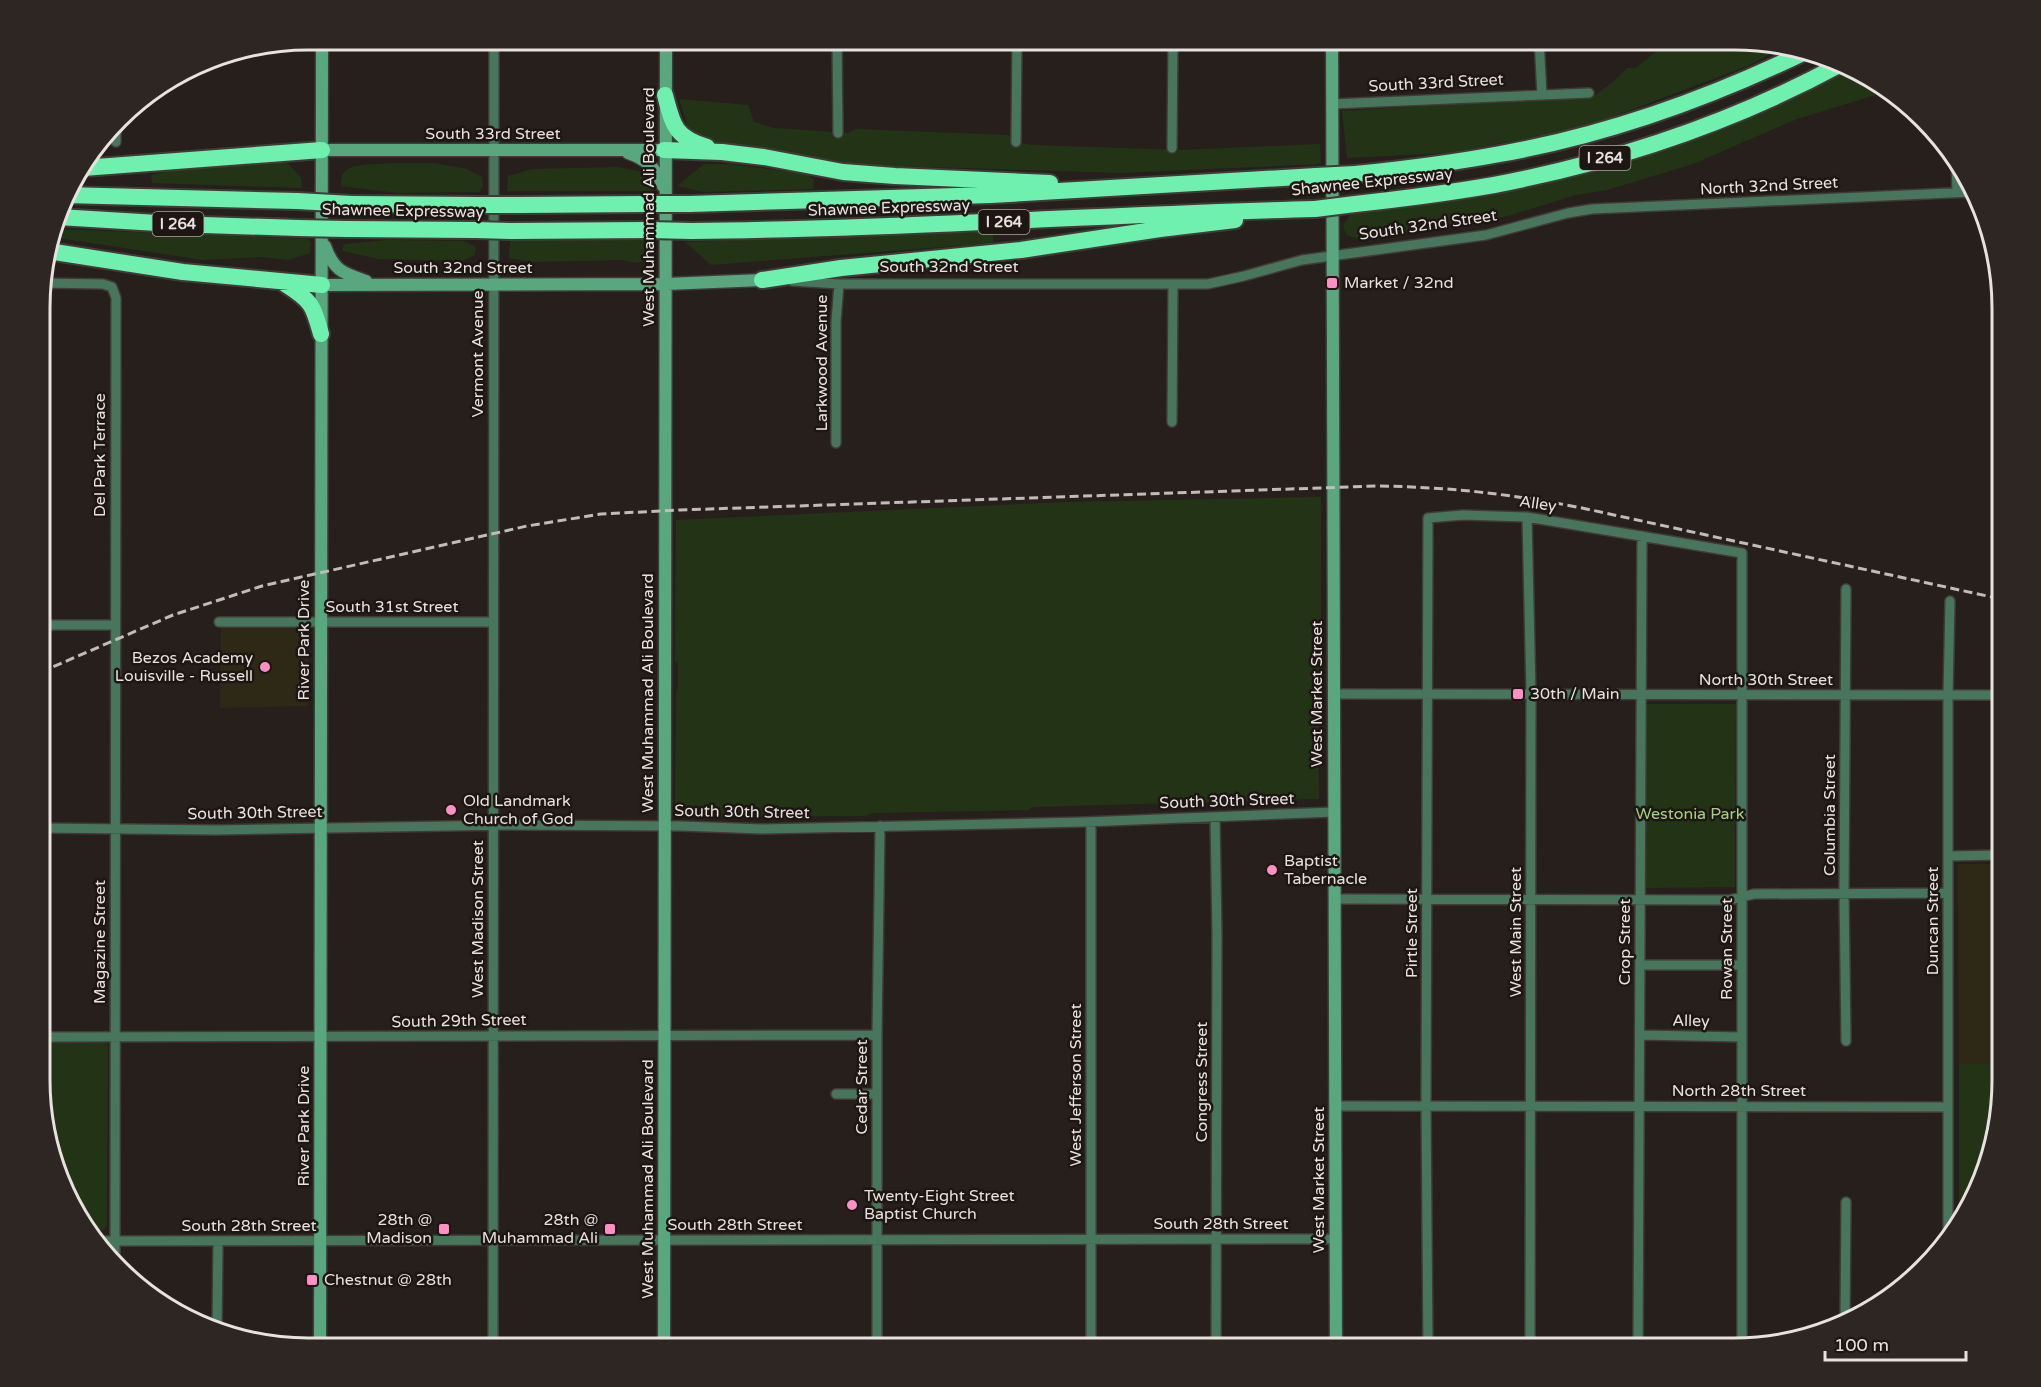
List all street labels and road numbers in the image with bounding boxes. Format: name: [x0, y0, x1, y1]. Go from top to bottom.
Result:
street label: South 33rd Street: [1368, 69, 1504, 97]
street label: West Muhammad Ali Boulevard: [639, 87, 659, 327]
street label: South 33rd Street: [425, 124, 561, 144]
road number: I 264: [1580, 146, 1630, 170]
street label: Shawnee Expressway: [1290, 164, 1454, 200]
street label: North 32nd Street: [1699, 172, 1839, 200]
street label: Shawnee Expressway: [808, 195, 971, 221]
street label: Shawnee Expressway: [322, 200, 485, 222]
street label: South 32nd Street: [1358, 205, 1498, 245]
road number: I 264: [978, 210, 1030, 234]
road number: I 264: [152, 212, 204, 236]
street label: South 32nd Street: [879, 257, 1019, 277]
street label: South 32nd Street: [393, 258, 533, 278]
street label: Vermont Avenue: [468, 291, 488, 417]
street label: Larkwood Avenue: [812, 295, 832, 431]
street label: Del Park Terrace: [90, 393, 110, 517]
street label: Alley: [1518, 491, 1558, 517]
street label: West Muhammad Ali Boulevard: [638, 573, 658, 813]
street label: River Park Drive: [294, 580, 314, 700]
street label: South 31st Street: [325, 597, 459, 617]
street label: West Market Street: [1307, 621, 1327, 767]
street label: North 30th Street: [1699, 670, 1833, 690]
street label: Columbia Street: [1820, 754, 1840, 876]
street label: South 30th Street: [1159, 789, 1295, 813]
street label: South 30th Street: [674, 801, 810, 823]
street label: South 30th Street: [187, 802, 323, 824]
street label: West Madison Street: [468, 840, 488, 998]
street label: West Main Street: [1506, 867, 1526, 997]
street label: Duncan Street: [1923, 867, 1943, 975]
street label: Magazine Street: [90, 880, 110, 1004]
street label: Pirtle Street: [1402, 888, 1422, 978]
street label: Rowan Street: [1717, 898, 1737, 1000]
street label: Crop Street: [1615, 899, 1635, 985]
street label: West Jefferson Street: [1066, 1003, 1086, 1167]
street label: South 29th Street: [391, 1010, 527, 1032]
street label: Alley: [1672, 1011, 1710, 1031]
street label: Congress Street: [1192, 1022, 1212, 1142]
street label: Cedar Street: [852, 1039, 872, 1135]
street label: West Muhammad Ali Boulevard: [638, 1059, 658, 1299]
street label: River Park Drive: [294, 1066, 314, 1186]
street label: North 28th Street: [1672, 1081, 1806, 1101]
street label: West Market Street: [1309, 1107, 1329, 1253]
street label: South 28th Street: [1153, 1214, 1289, 1234]
street label: South 28th Street: [667, 1215, 803, 1235]
street label: South 28th Street: [181, 1216, 317, 1236]

